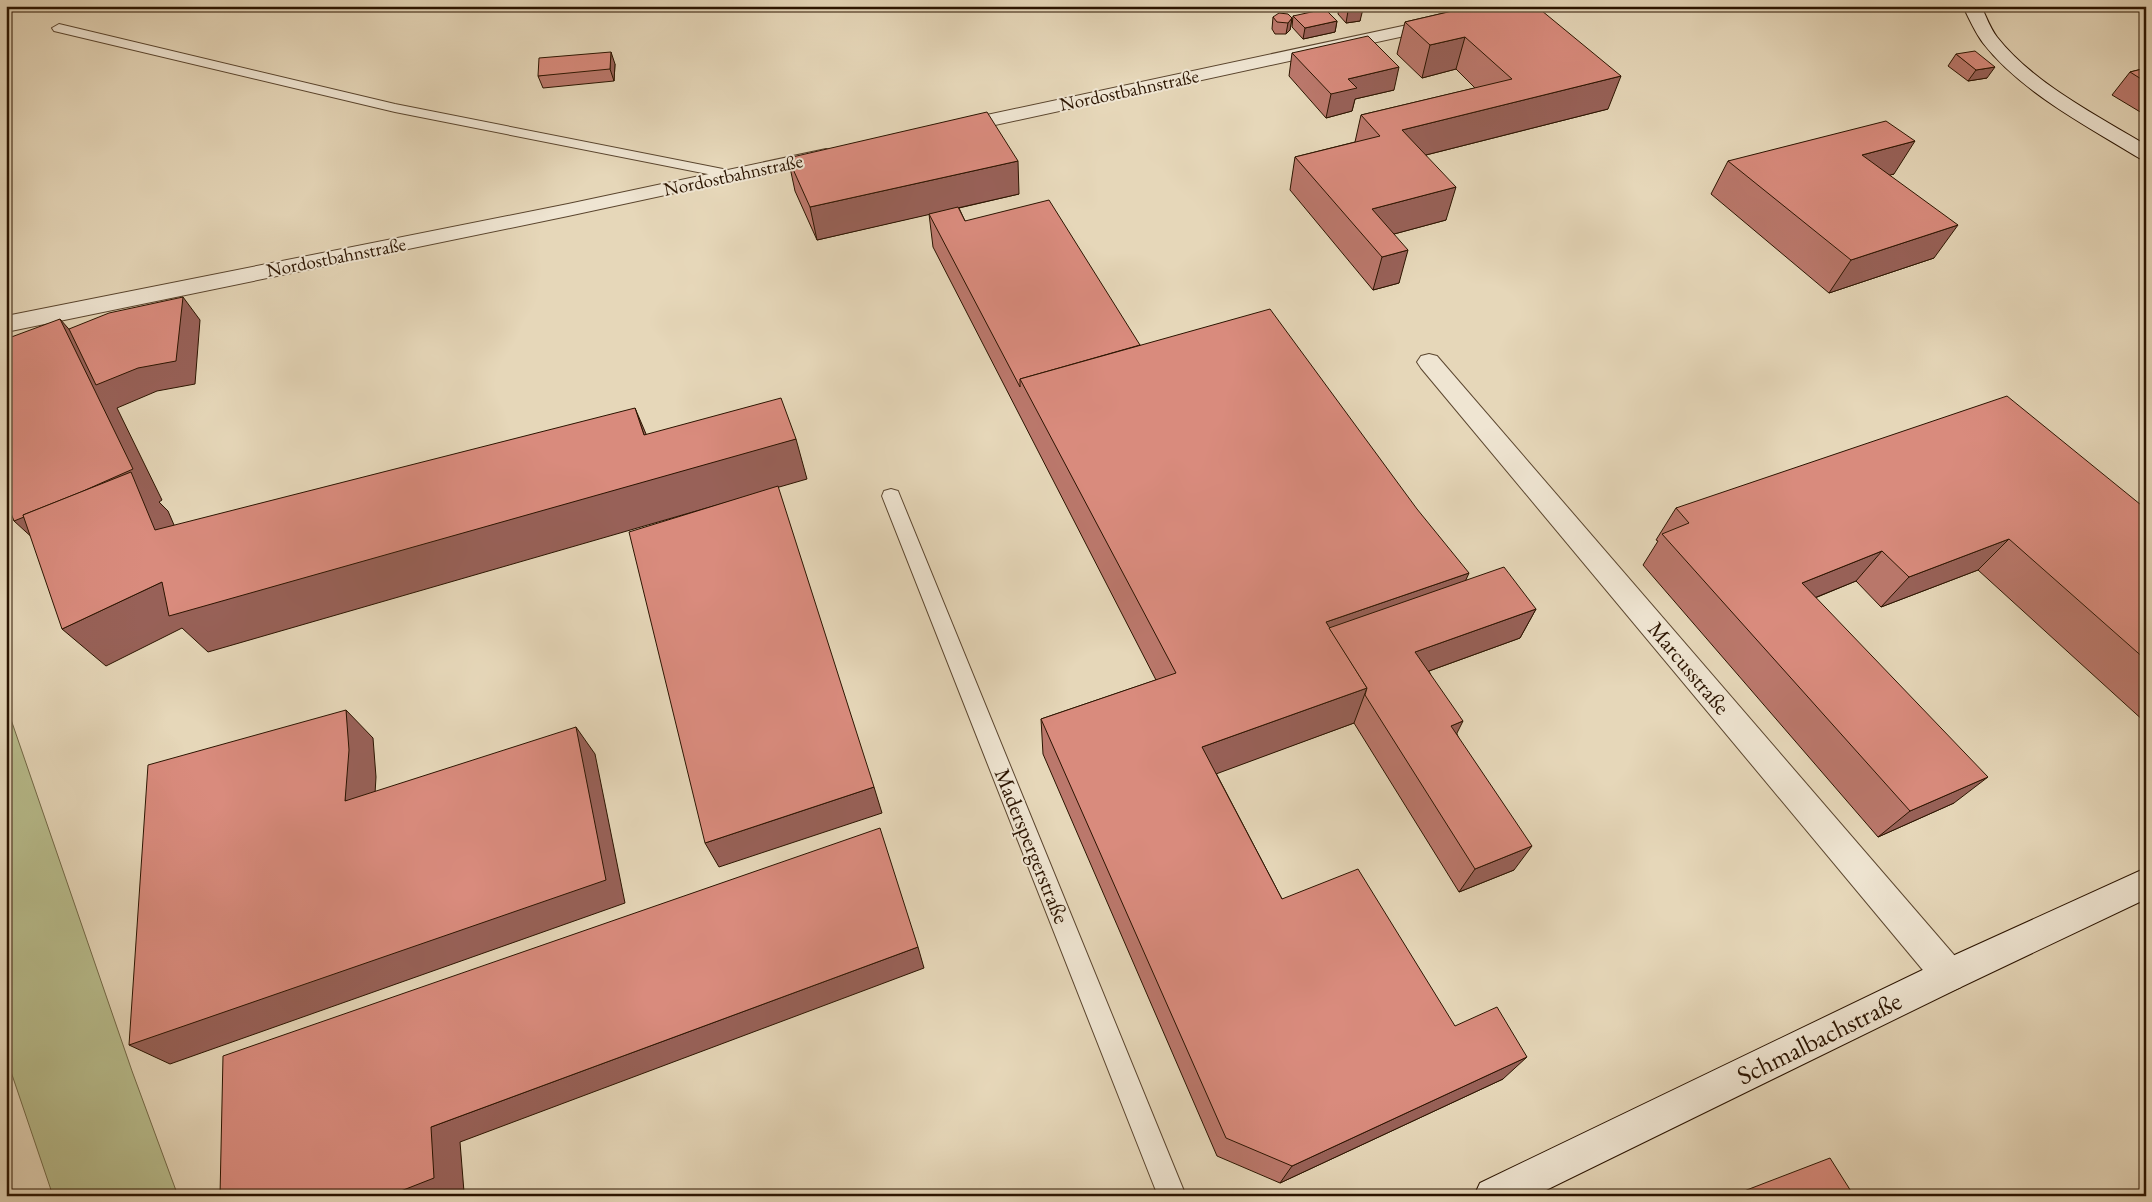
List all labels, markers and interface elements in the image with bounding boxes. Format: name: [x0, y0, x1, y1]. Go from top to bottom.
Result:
street label: Nordostbahnstraße: [1057, 63, 1201, 117]
street label: Nordostbahnstraße: [661, 148, 805, 202]
street label: Nordostbahnstraße: [264, 231, 408, 283]
street label: Marcusstraße: [1642, 615, 1737, 721]
street label: Maderspergerstraße: [988, 764, 1077, 928]
street label: Schmalbachstraße: [1731, 983, 1907, 1093]

